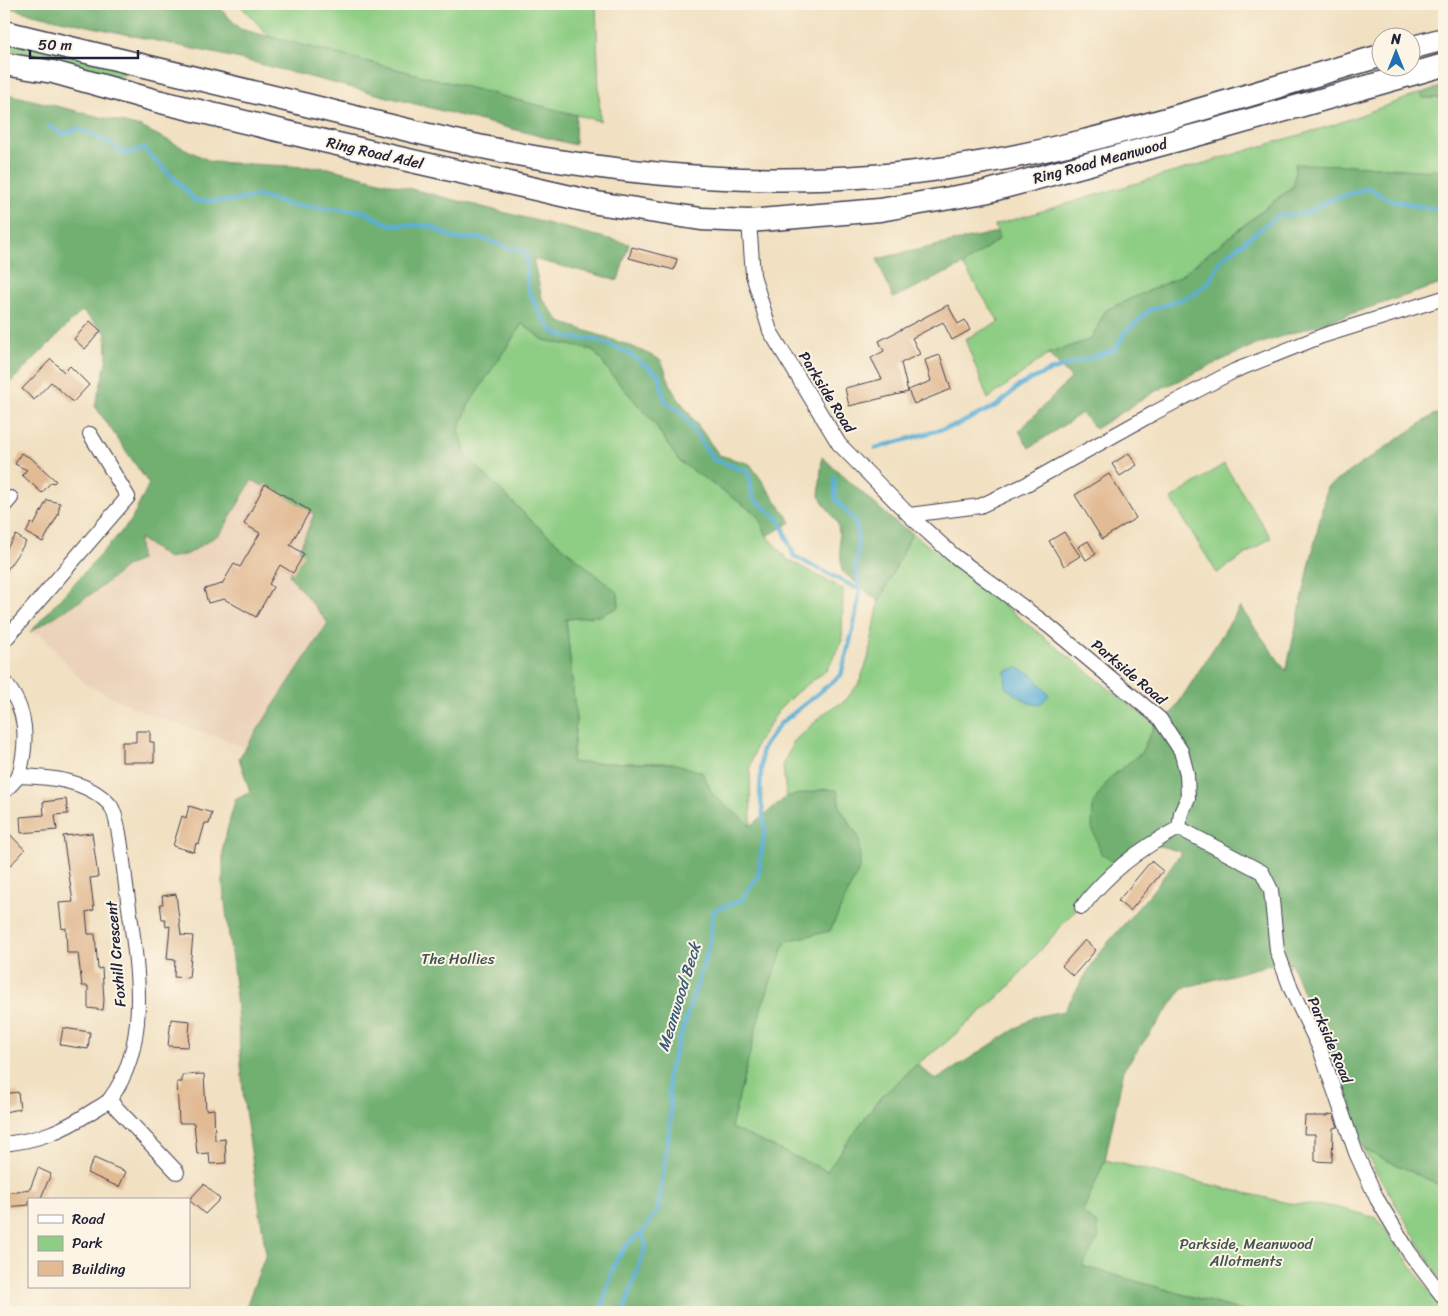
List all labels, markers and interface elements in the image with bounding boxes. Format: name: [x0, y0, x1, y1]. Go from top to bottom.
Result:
text: N: [1390, 27, 1401, 52]
scale bar: [30, 28, 138, 60]
north arrow: [1370, 28, 1420, 78]
text: 50 m: [38, 32, 73, 58]
street label: Ring Road Adel: [324, 129, 427, 177]
street label: Ring Road Meanwood: [1030, 130, 1171, 191]
street label: Parkside Road: [792, 346, 863, 439]
street label: Parkside Road: [1085, 632, 1174, 712]
street label: Foxhill Crescent: [98, 899, 134, 1008]
water label: Meanwood Beck: [649, 937, 710, 1055]
park label: The Hollies: [421, 946, 495, 972]
street label: Parkside Road: [1300, 992, 1360, 1089]
legend: [28, 1198, 190, 1288]
text: Road: [72, 1206, 105, 1232]
text: Park: [72, 1230, 103, 1256]
park label: Parkside, Meanwood Allotments: [1180, 1231, 1314, 1274]
text: Building: [72, 1256, 126, 1282]

